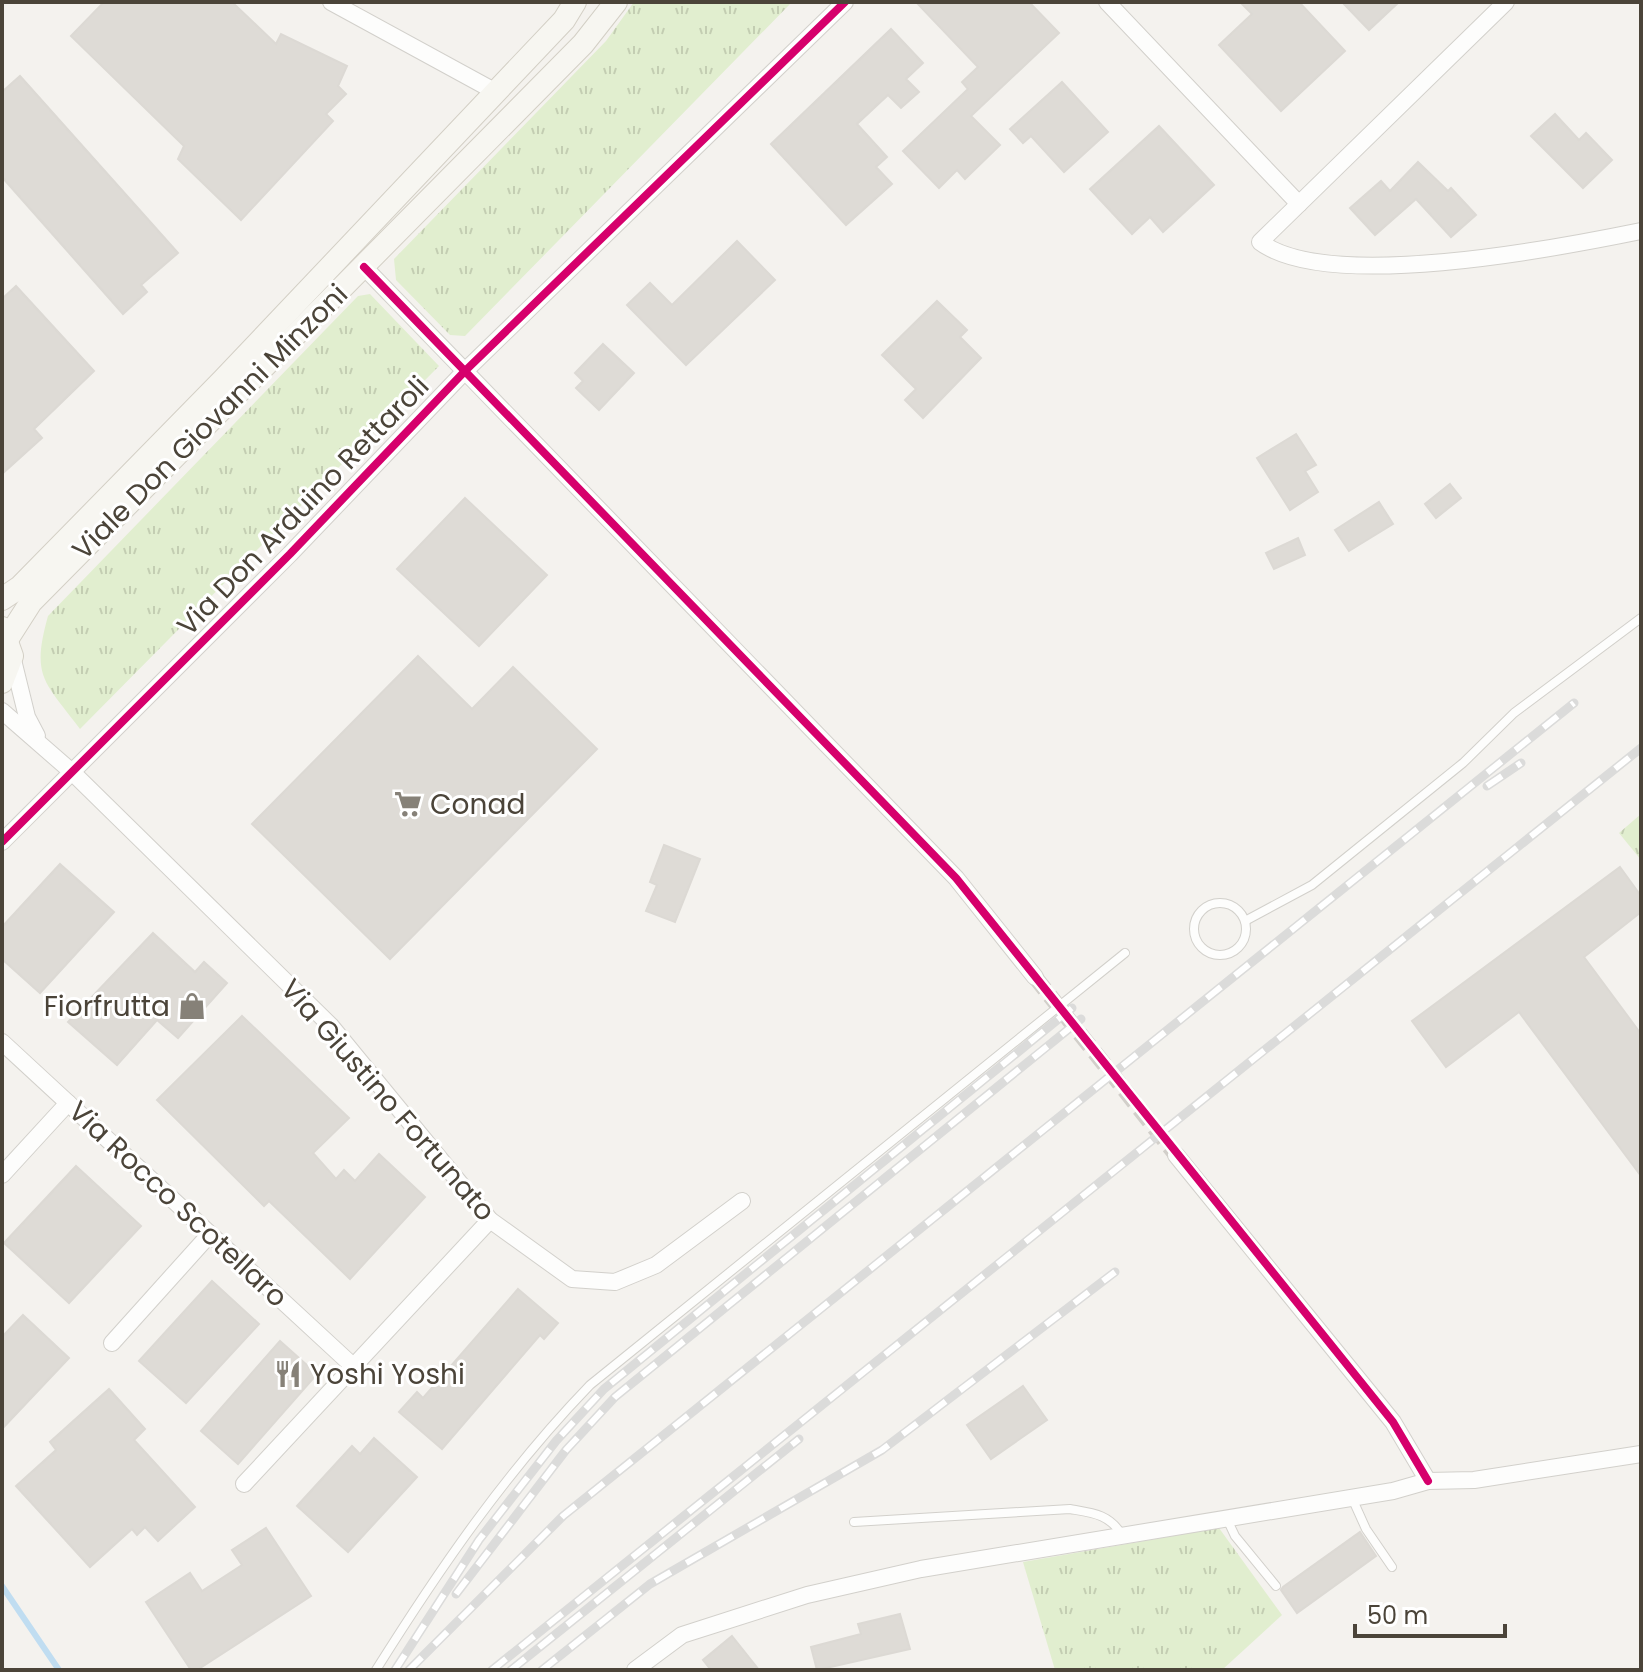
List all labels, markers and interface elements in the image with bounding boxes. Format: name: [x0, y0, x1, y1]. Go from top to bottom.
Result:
street label: Viale Don Giovanni Minzoni: [63, 275, 357, 569]
street label: Via Don Arduino Rettaroli: [168, 367, 438, 645]
place label: Conad: [430, 785, 525, 824]
supermarket icon: Conad: [393, 789, 423, 819]
street label: Via Giustino Fortunato: [272, 970, 504, 1230]
place label: Fiorfrutta: [44, 987, 170, 1026]
shop icon: Fiorfrutta: [177, 991, 207, 1021]
street label: Via Rocco Scotellaro: [60, 1092, 296, 1316]
place label: Yoshi Yoshi: [310, 1355, 465, 1394]
restaurant icon: Yoshi Yoshi: [273, 1359, 303, 1389]
scale bar: [1355, 1588, 1505, 1638]
text: 50 m: [1367, 1599, 1428, 1632]

